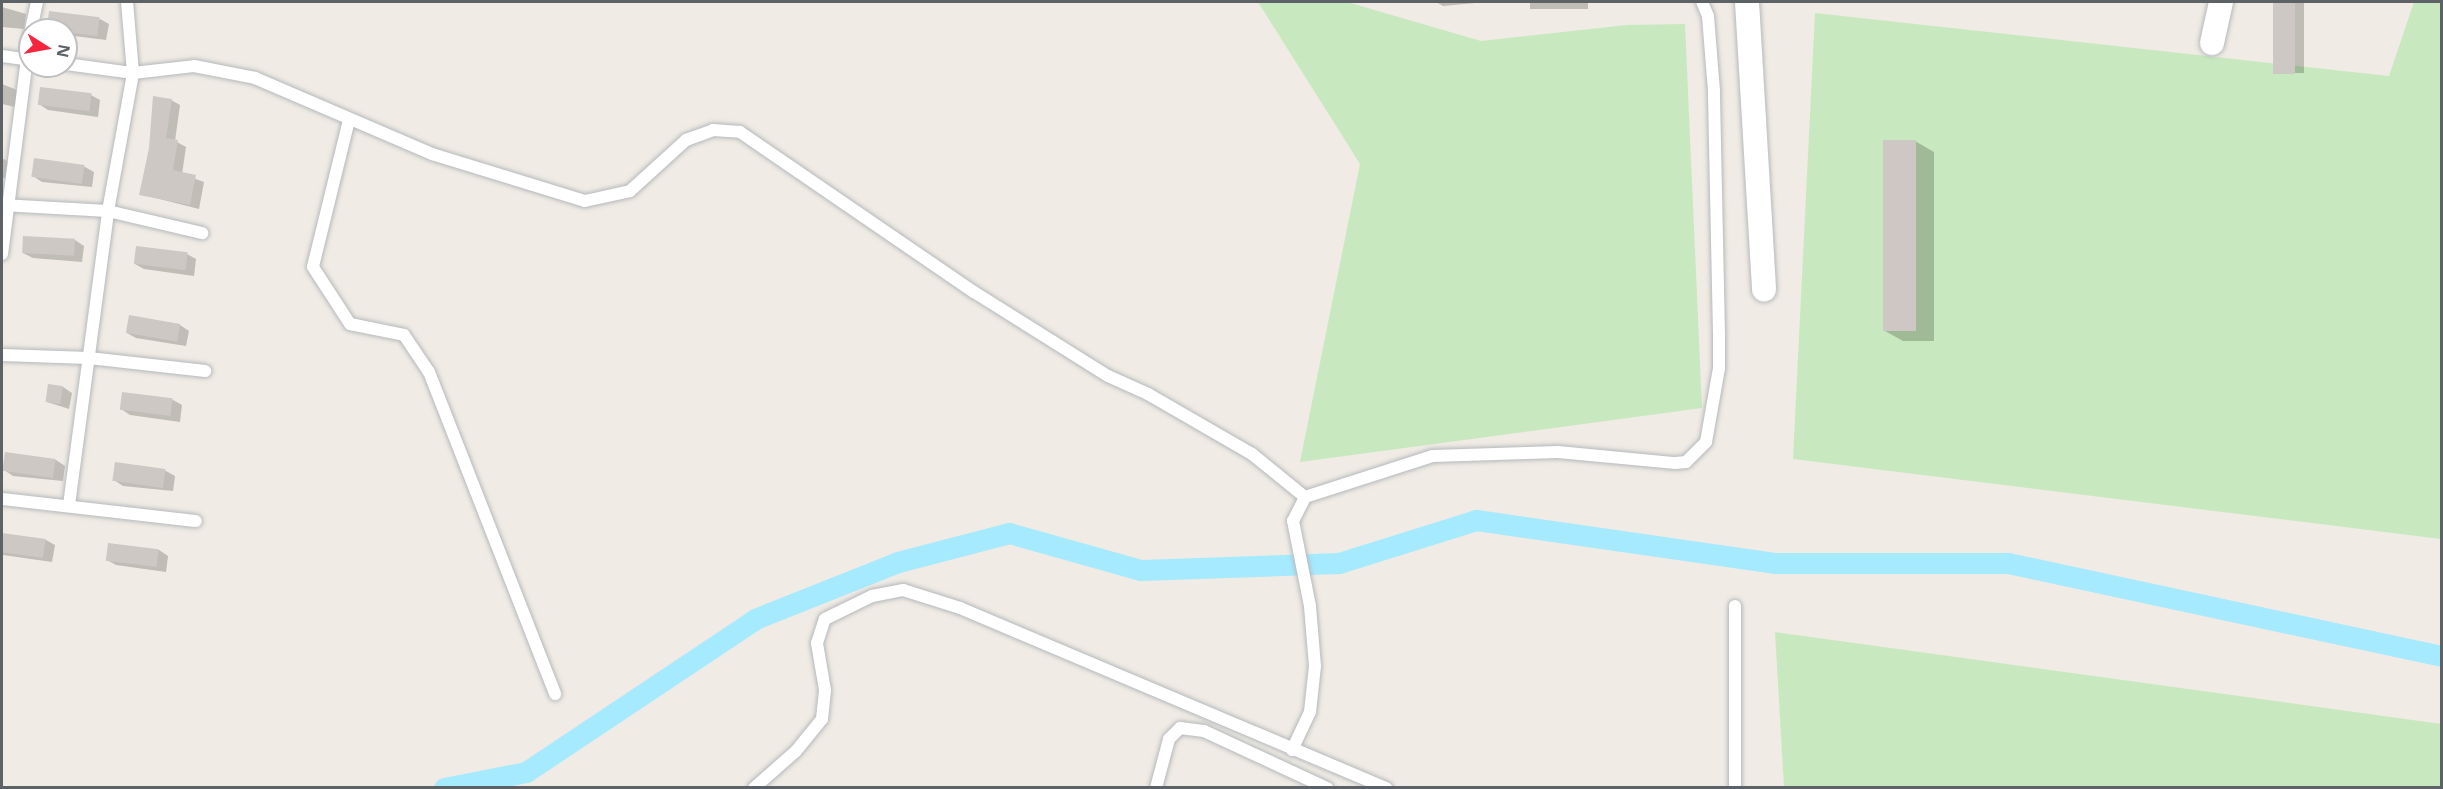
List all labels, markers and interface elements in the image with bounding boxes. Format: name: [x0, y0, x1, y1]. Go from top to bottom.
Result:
north arrow: [18, 18, 78, 78]
text: N: [52, 43, 76, 60]

